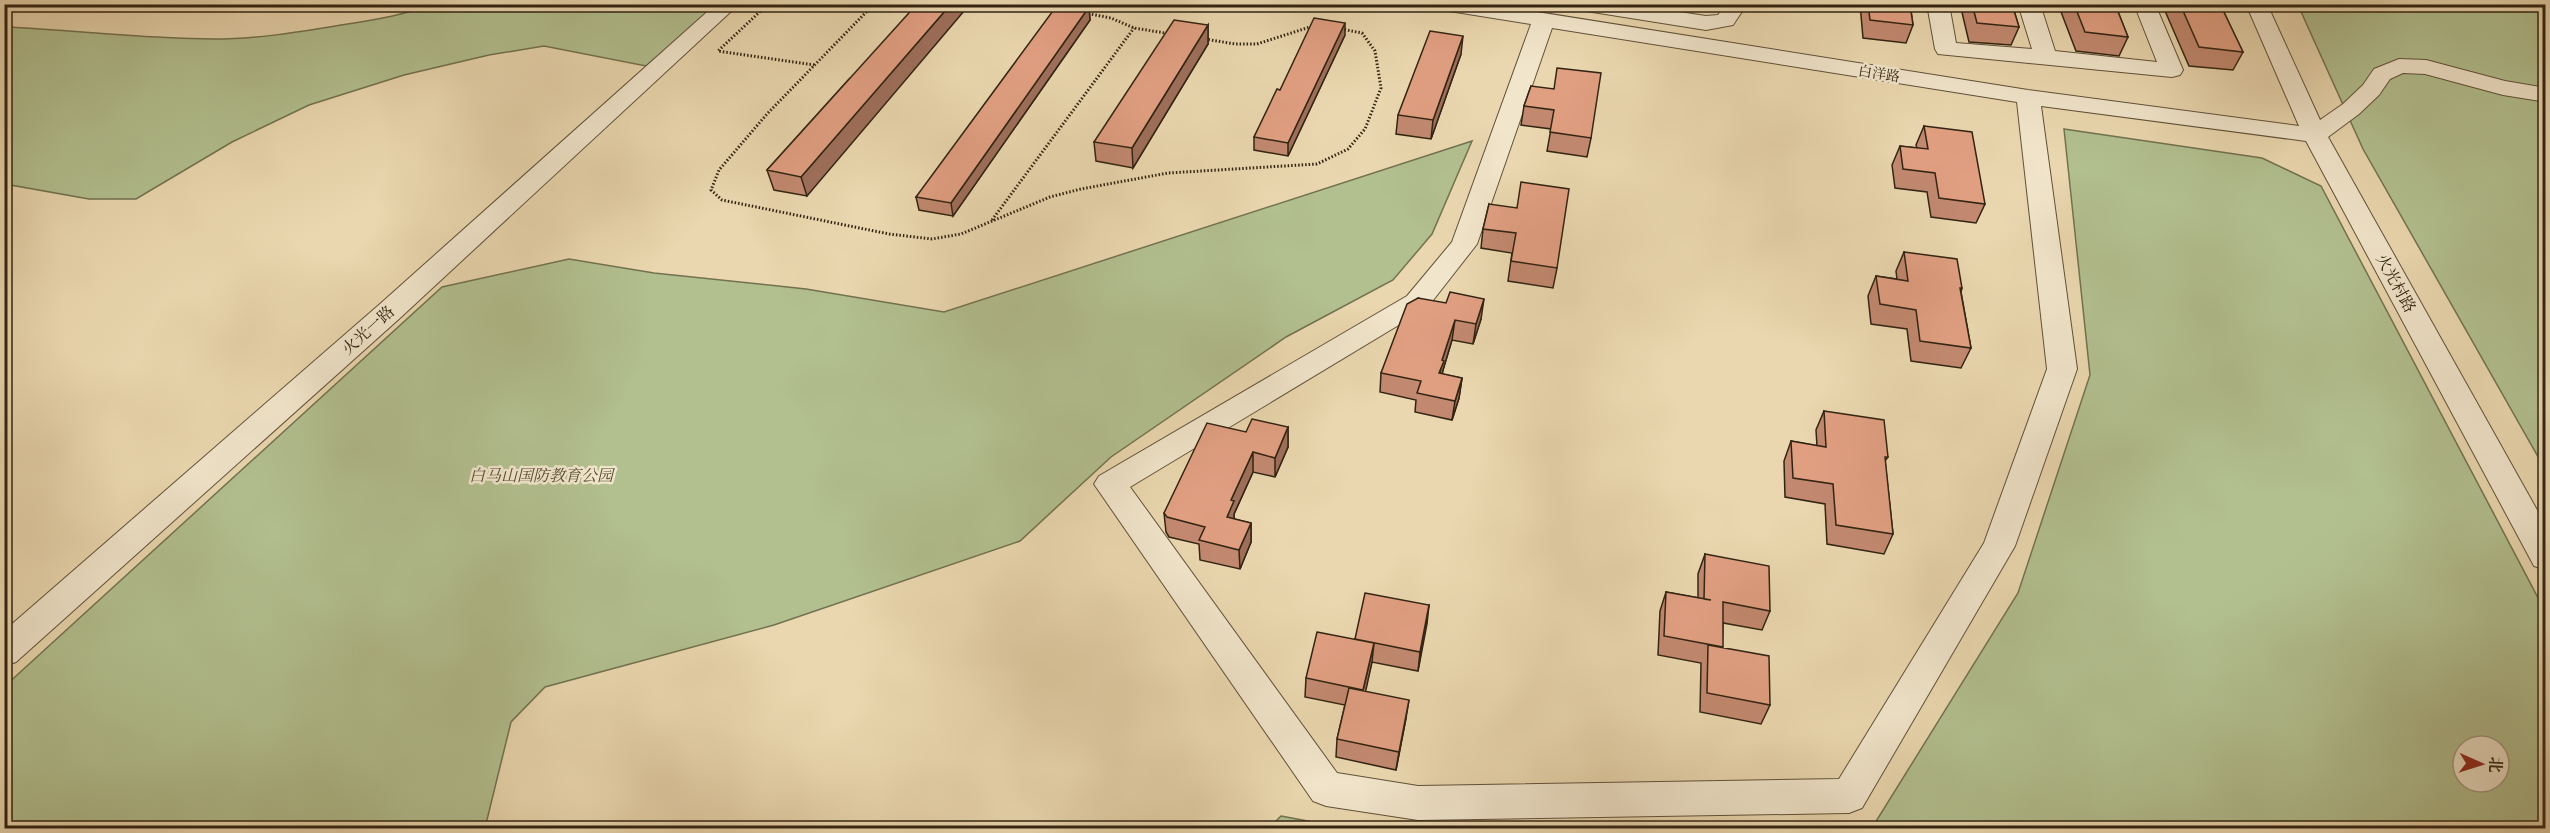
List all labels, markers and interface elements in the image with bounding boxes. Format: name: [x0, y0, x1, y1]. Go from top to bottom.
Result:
street label: 白洋路: [1857, 62, 1901, 86]
street label: 火光村路: [2372, 250, 2420, 316]
street label: 火光一路: [338, 302, 398, 358]
park label: 白马山国防教育公园: [469, 466, 616, 485]
north arrow: [2451, 734, 2511, 794]
text: 北: [2486, 756, 2505, 773]

